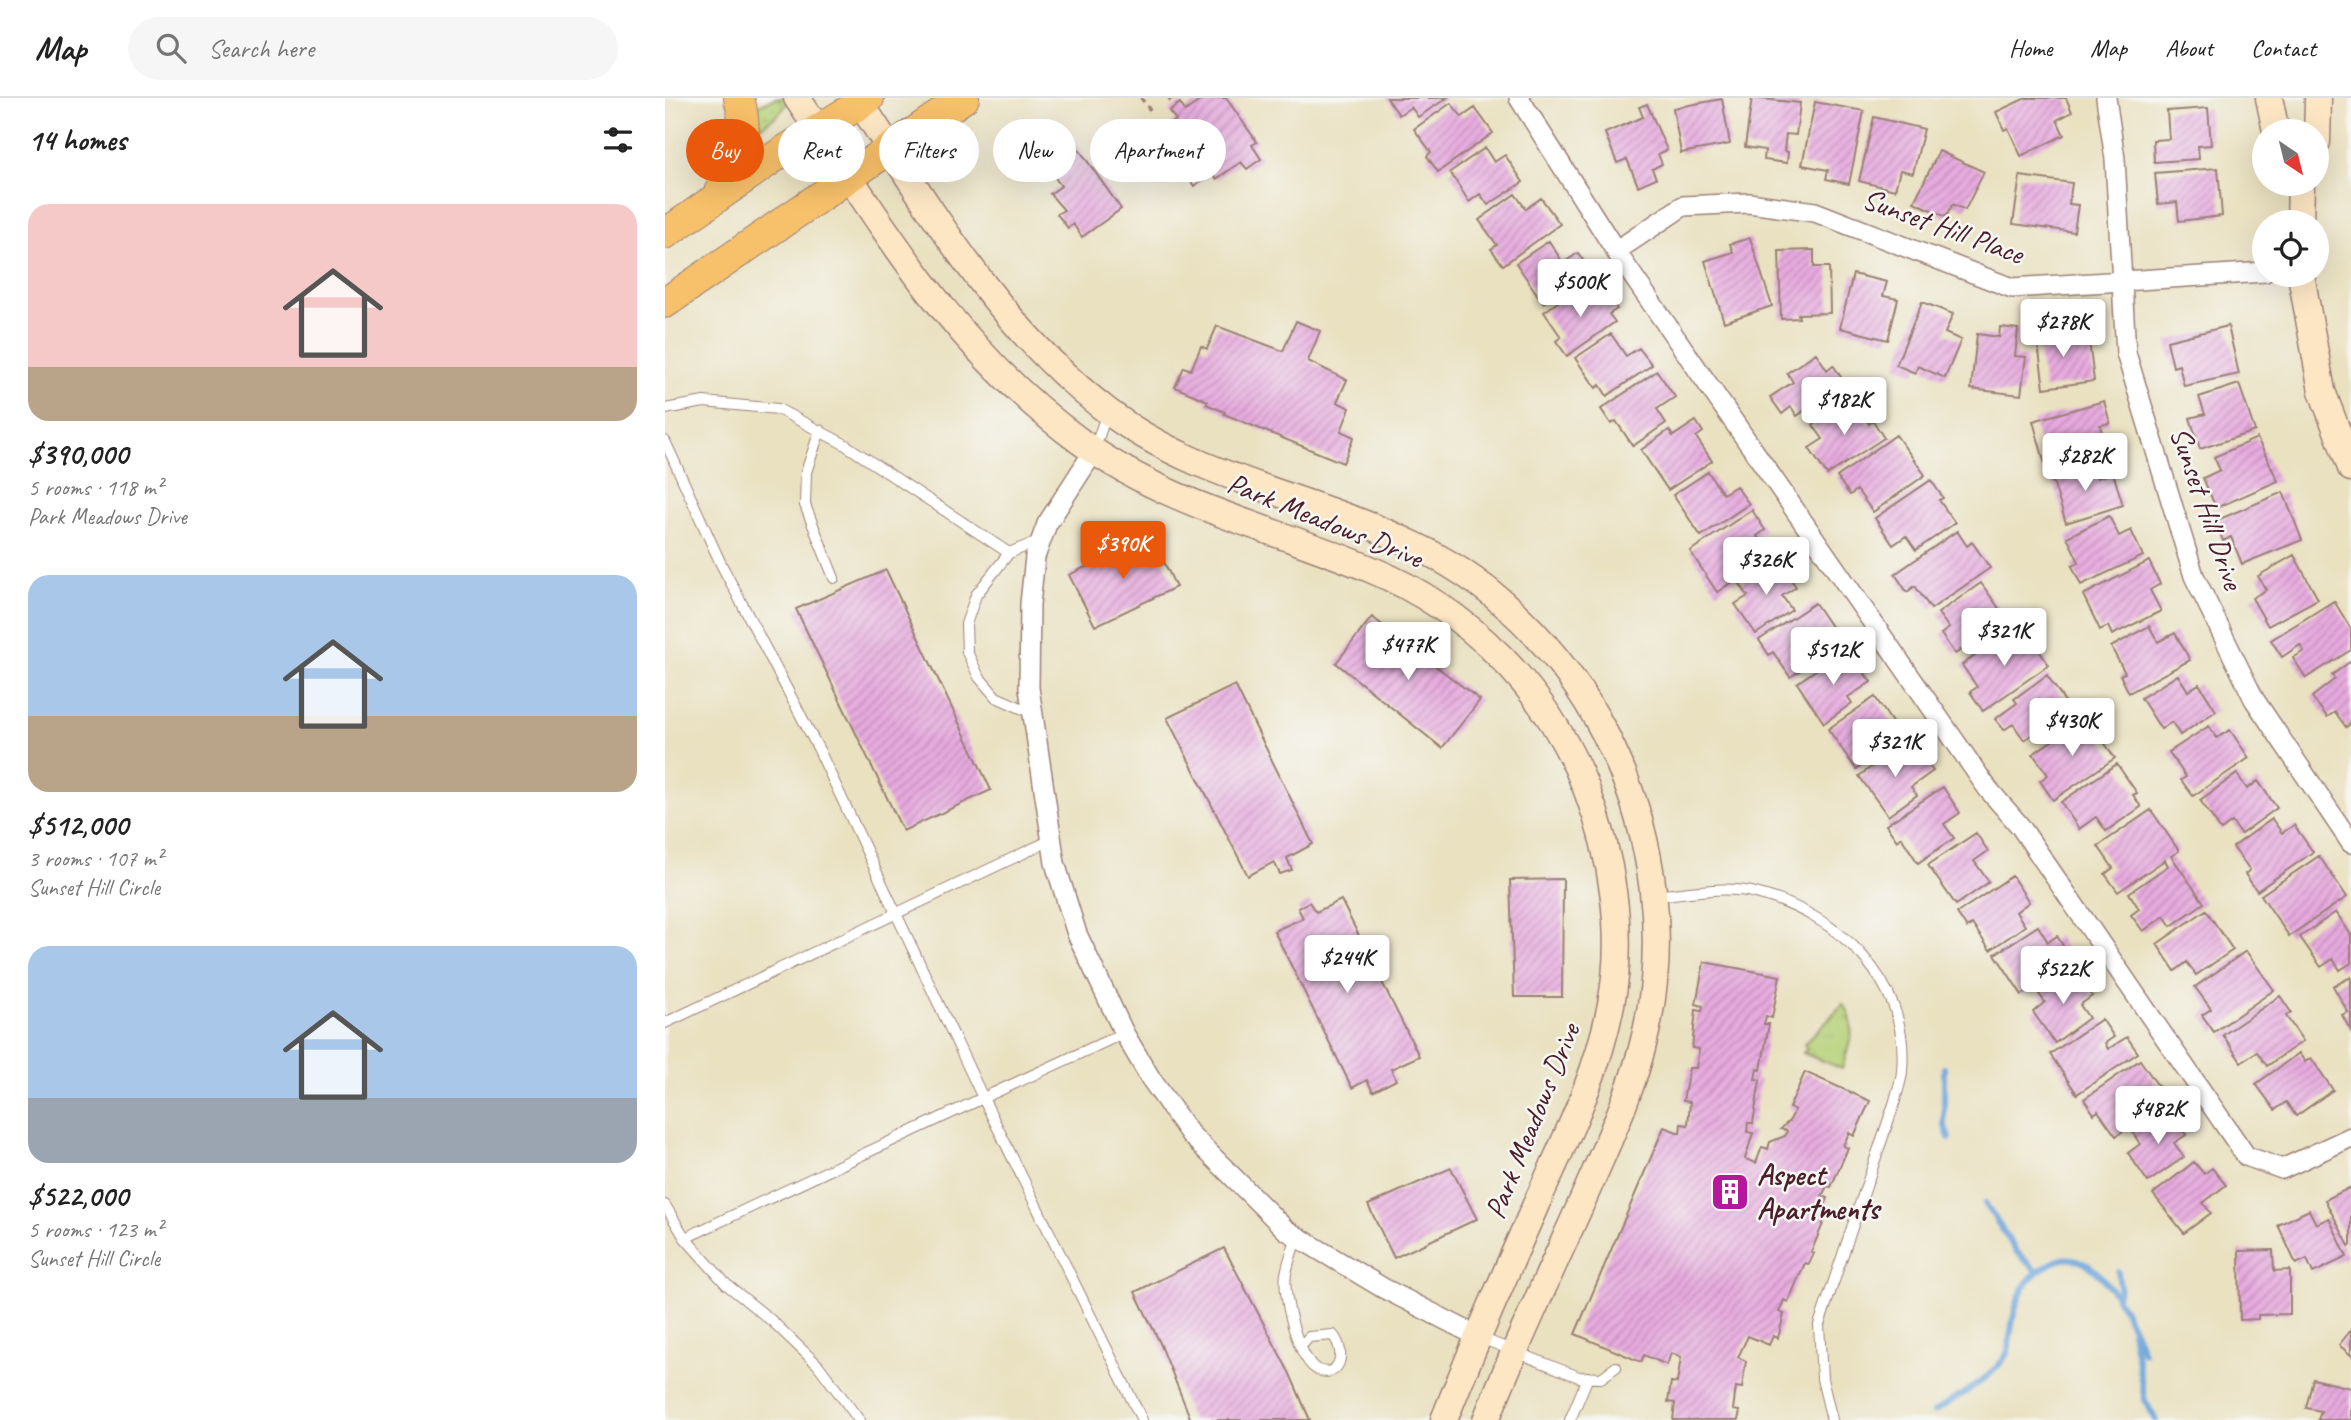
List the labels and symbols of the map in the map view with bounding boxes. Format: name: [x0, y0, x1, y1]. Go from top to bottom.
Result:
north arrow: [2252, 119, 2329, 196]
street label: Sunset Hill Place: [1857, 179, 2031, 273]
pin: $500K: [1531, 260, 1629, 319]
pin: $278K: [2014, 300, 2112, 359]
pin: $182K: [1795, 378, 1893, 437]
street label: Sunset Hill Drive: [2161, 422, 2253, 596]
pin: $282K: [2036, 434, 2134, 493]
street label: Park Meadows Drive: [1222, 464, 1430, 577]
pin: $390K: [1074, 522, 1172, 581]
pin: $326K: [1717, 538, 1815, 597]
pin: $321K: [1955, 608, 2053, 668]
pin: $477K: [1359, 622, 1457, 682]
pin: $512K: [1784, 628, 1882, 687]
pin: $430K: [2023, 698, 2121, 758]
pin: $321K: [1846, 720, 1944, 779]
pin: $244K: [1298, 936, 1396, 995]
pin: $522K: [2014, 946, 2112, 1006]
street label: Park Meadows Drive: [1476, 1016, 1589, 1224]
pin: $482K: [2109, 1086, 2207, 1146]
place label: Aspect Apartments: [1757, 1156, 1883, 1228]
building icon: Aspect Apartments: [1709, 1171, 1751, 1213]

